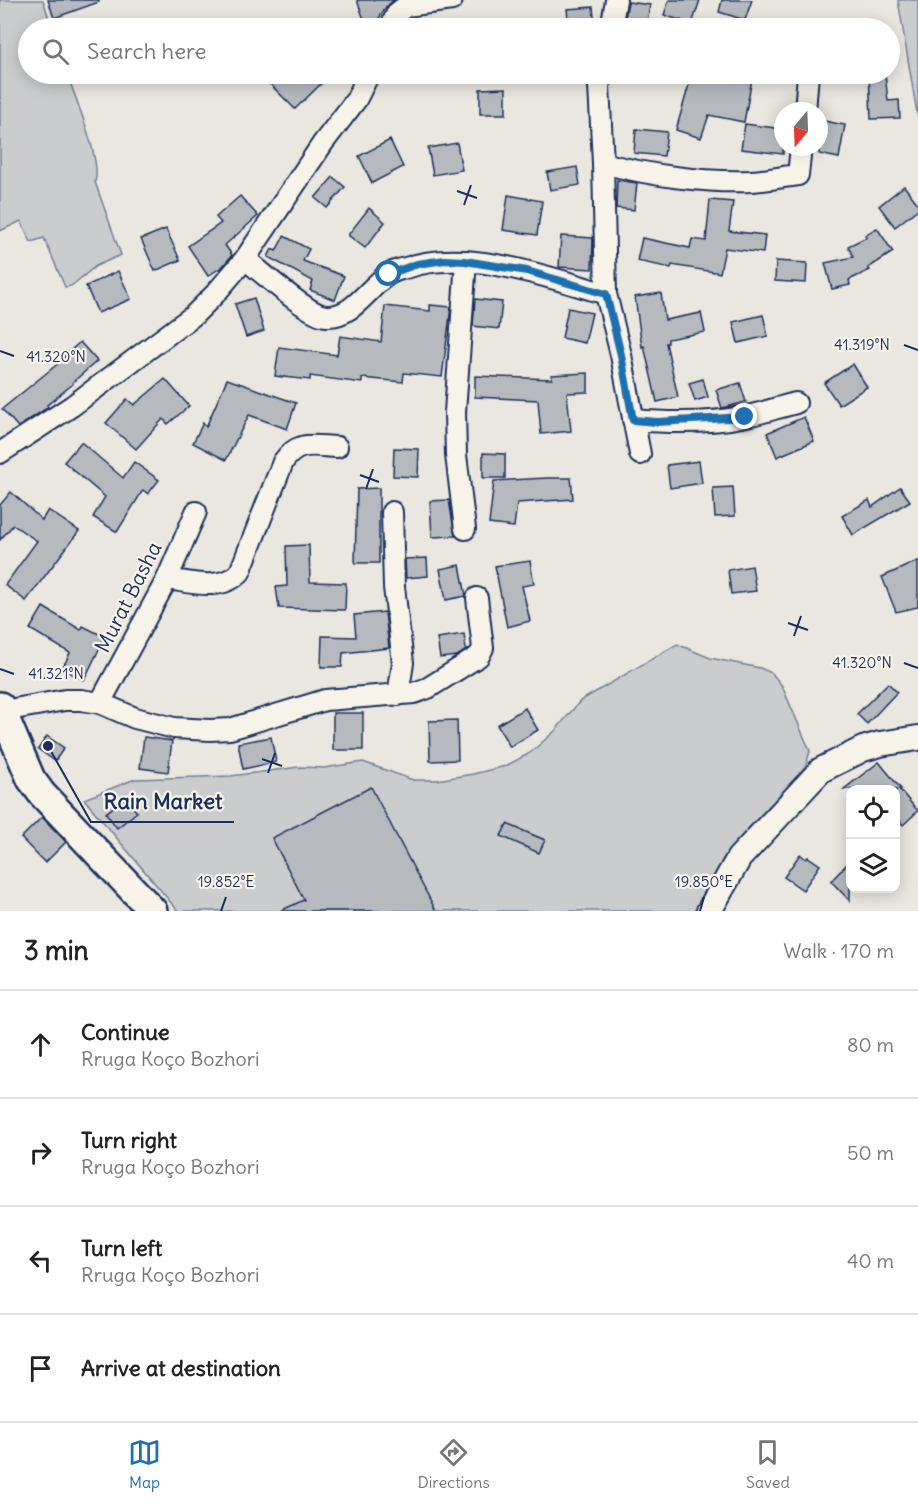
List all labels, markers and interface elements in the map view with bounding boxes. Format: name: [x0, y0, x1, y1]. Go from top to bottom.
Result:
search box: [18, 18, 900, 84]
icon: search: [39, 35, 72, 68]
text: Search here: [87, 37, 206, 65]
north arrow: [774, 102, 828, 156]
route start: [375, 260, 401, 286]
text: 41.319°N: [834, 335, 890, 354]
text: 41.320°N: [26, 347, 86, 366]
route end: [731, 403, 757, 429]
street label: Murat Basha: [89, 537, 167, 657]
text: 41.320°N: [832, 653, 892, 672]
text: 41.321°N: [28, 664, 84, 683]
callout: Rain Market: [91, 782, 234, 822]
map controls: [846, 785, 900, 893]
button: locate: [846, 785, 900, 839]
text: Rain Market: [104, 787, 223, 815]
button: layers: [846, 839, 900, 893]
text: 19.852°E: [198, 872, 255, 891]
text: 19.850°E: [675, 872, 733, 891]
text: 3 min: [24, 934, 89, 967]
text: Walk · 170 m: [783, 938, 894, 963]
text: Continue: [81, 1018, 170, 1046]
icon: ahead: [24, 1028, 57, 1061]
text: 80 m: [847, 1032, 894, 1057]
text: Rruga Koço Bozhori: [81, 1046, 259, 1071]
text: Turn right: [81, 1126, 177, 1154]
icon: right: [24, 1136, 57, 1169]
text: 50 m: [847, 1140, 894, 1165]
text: Rruga Koço Bozhori: [81, 1154, 259, 1179]
text: Turn left: [81, 1234, 162, 1262]
icon: left: [24, 1244, 57, 1277]
text: 40 m: [847, 1248, 894, 1273]
text: Rruga Koço Bozhori: [81, 1262, 259, 1287]
icon: arrive: [24, 1352, 57, 1385]
text: Arrive at destination: [81, 1354, 281, 1382]
tab: Map: [128, 1436, 161, 1492]
tab: Directions: [417, 1436, 490, 1492]
tab: Saved: [746, 1436, 790, 1492]

